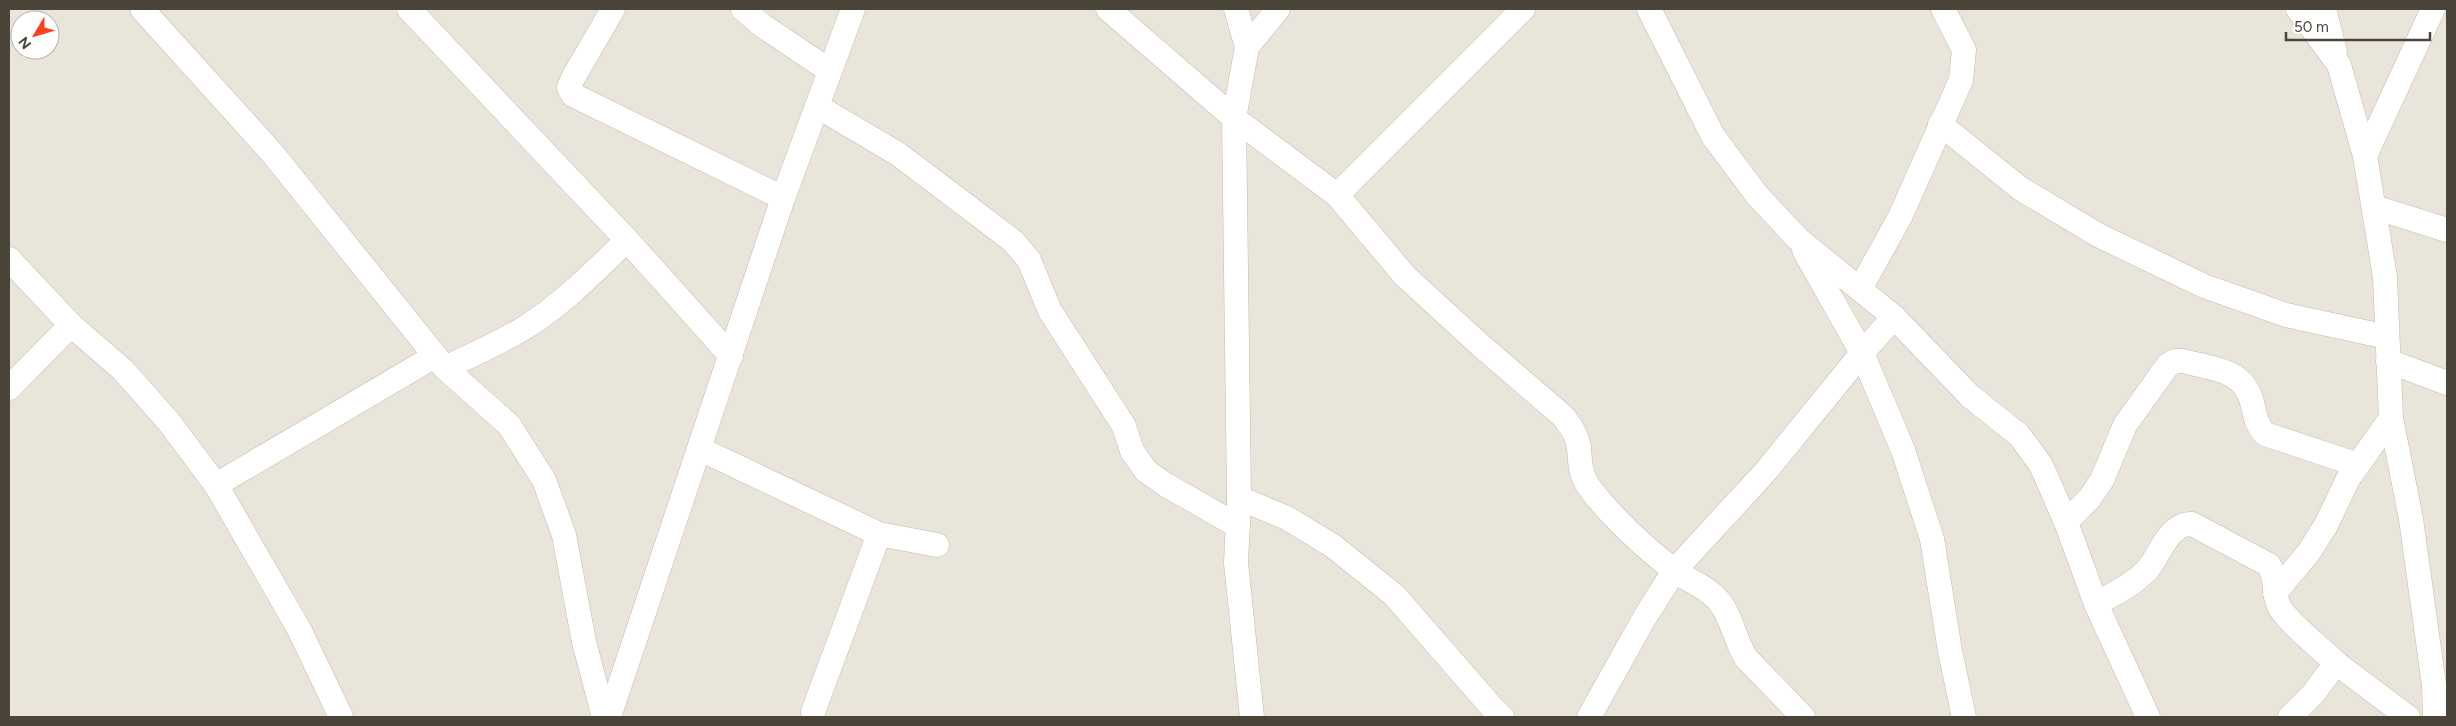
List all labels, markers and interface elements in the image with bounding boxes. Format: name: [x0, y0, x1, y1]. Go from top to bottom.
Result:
north arrow: [10, 10, 60, 60]
scale bar: [2286, 10, 2430, 42]
text: 50 m: [2294, 18, 2329, 36]
text: N: [15, 33, 35, 52]

